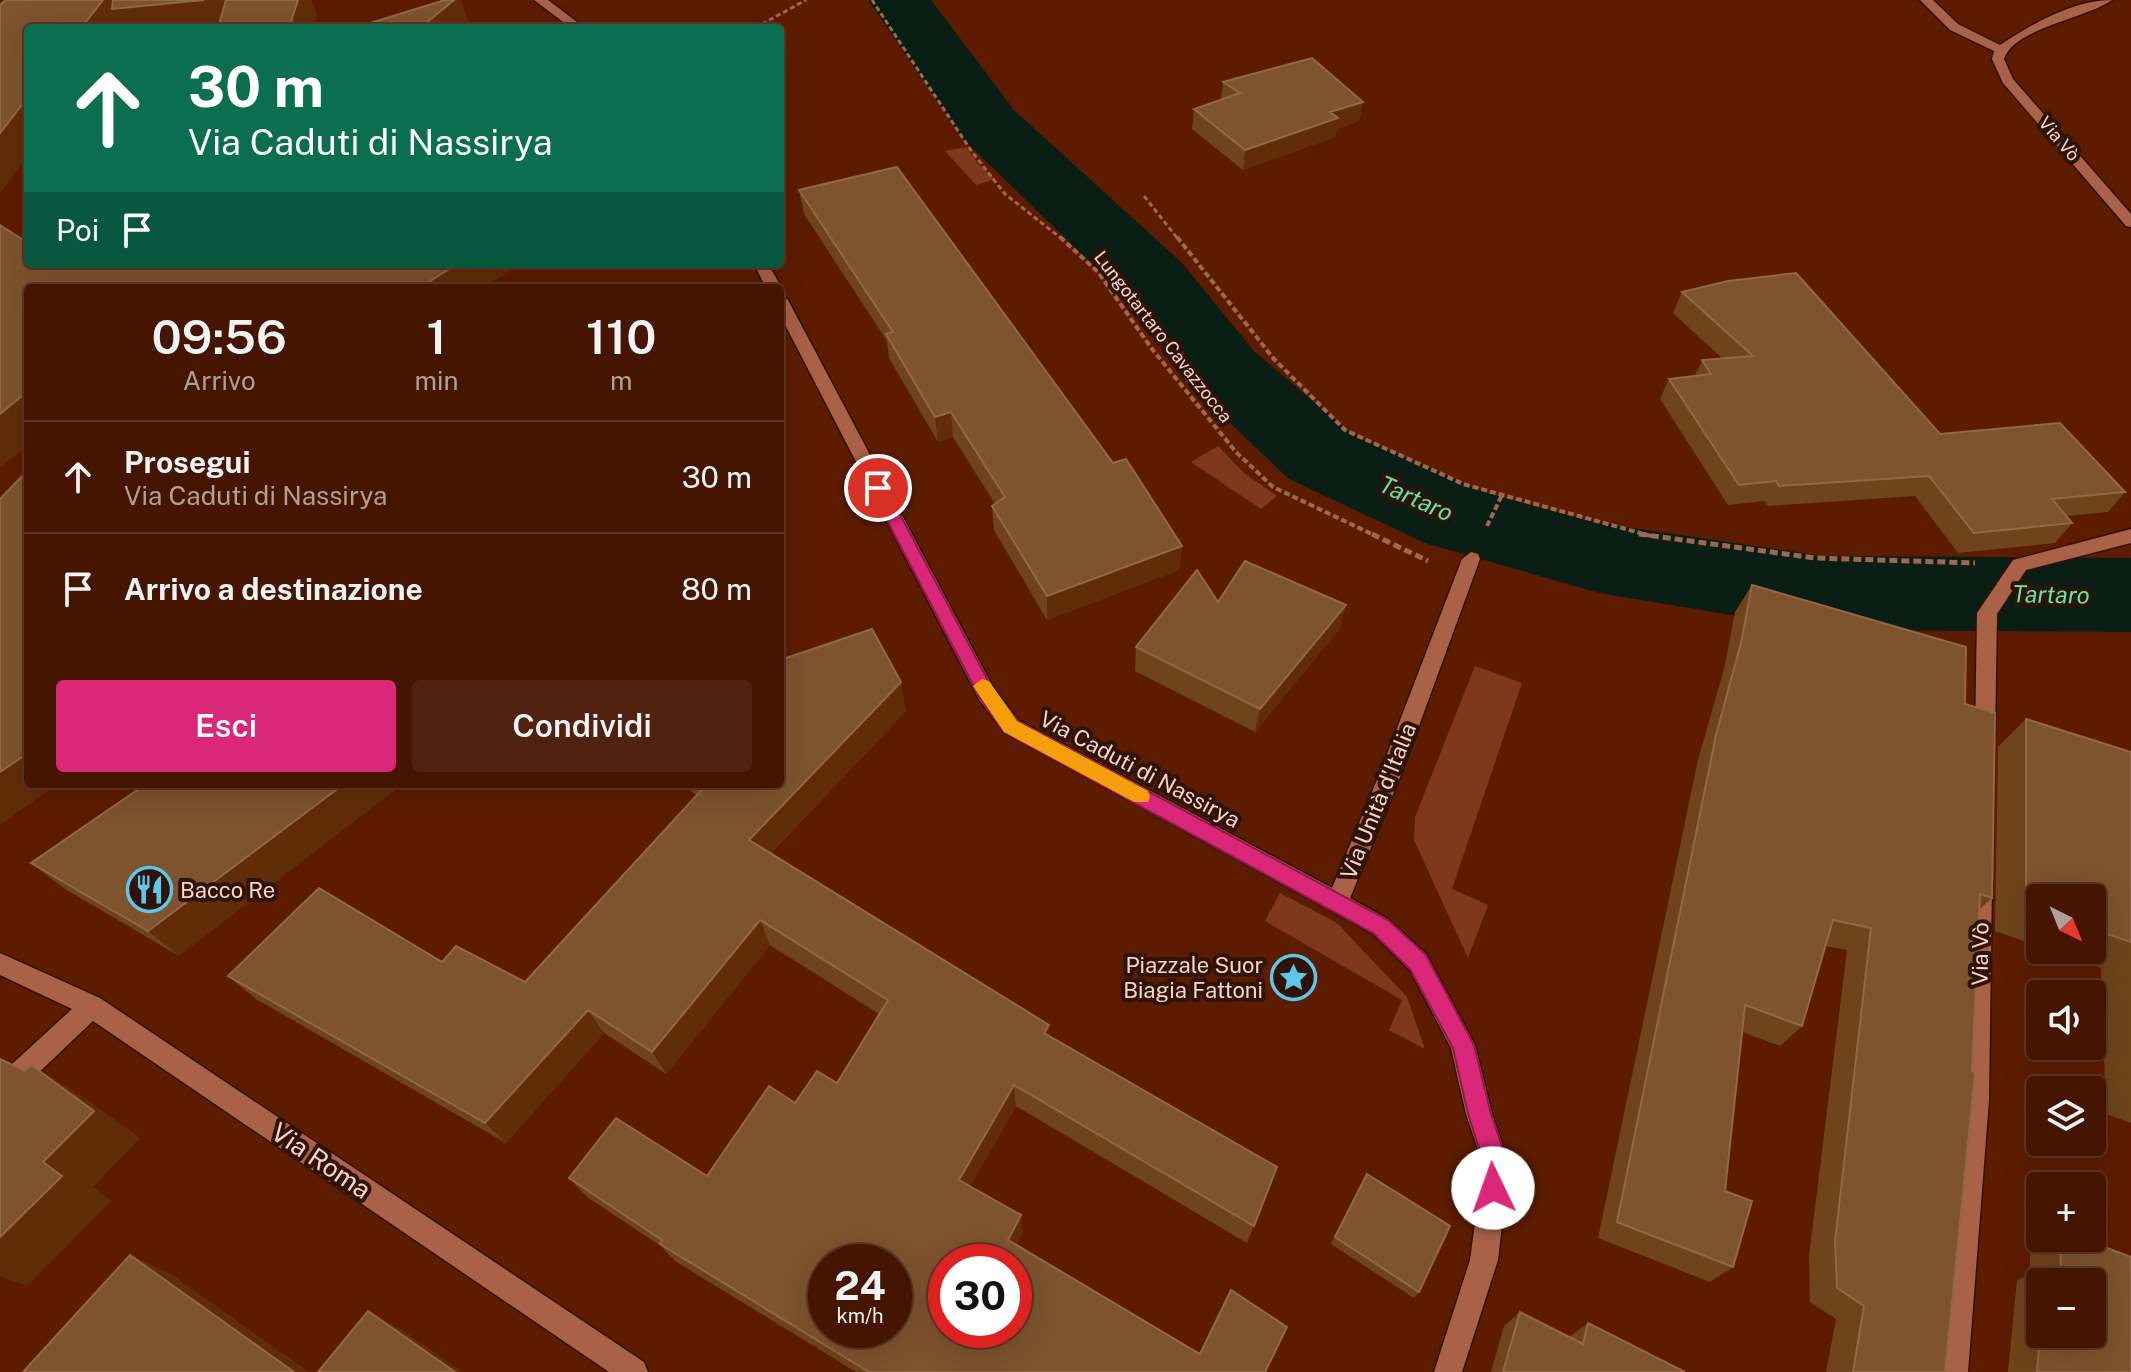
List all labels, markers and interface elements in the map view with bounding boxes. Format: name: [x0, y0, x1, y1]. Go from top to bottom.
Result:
text: 30 m: [188, 54, 324, 120]
icon: ahead: [56, 56, 160, 160]
street label: Via Vò: [2034, 112, 2084, 165]
text: Via Caduti di Nassirya: [188, 121, 553, 163]
icon: arrive: [115, 208, 159, 252]
text: Poi: [56, 212, 99, 248]
street label: Lungotartaro Cavazzocca: [1090, 247, 1237, 427]
text: 09:56: [152, 308, 287, 365]
text: 1: [426, 308, 446, 365]
text: 110: [586, 308, 656, 365]
text: Arrivo: [183, 365, 256, 396]
text: min: [414, 365, 459, 396]
text: m: [610, 365, 632, 396]
text: Prosegui: [124, 444, 251, 480]
pin: [844, 454, 912, 522]
icon: ahead: [56, 455, 100, 499]
text: 30 m: [682, 459, 752, 495]
icon: arrive: [856, 466, 900, 510]
water label: Tartaro: [1375, 470, 1457, 527]
text: Via Caduti di Nassirya: [124, 480, 387, 511]
icon: arrive: [56, 567, 100, 611]
text: Arrivo a destinazione: [124, 571, 423, 607]
text: 80 m: [681, 571, 752, 607]
water label: Tartaro: [2012, 579, 2090, 609]
button: Esci: [56, 680, 396, 772]
button: Condividi: [412, 680, 752, 772]
street label: Via Caduti di Nassirya: [1035, 705, 1245, 833]
street label: Via Unità d'Italia: [1335, 719, 1421, 883]
restaurant icon: Bacco Re: [125, 866, 173, 914]
place label: Bacco Re: [180, 877, 275, 903]
north arrow: [2026, 884, 2106, 964]
map controls: [2026, 884, 2106, 1348]
street label: Via Vò: [1966, 922, 1994, 986]
place label: Piazzale Suor Biagia Fattoni: [1123, 952, 1263, 1003]
place icon: Piazzale Suor Biagia Fattoni: [1270, 954, 1318, 1002]
button: sound: [2026, 980, 2106, 1060]
button: layers: [2026, 1076, 2106, 1156]
street label: Via Roma: [266, 1116, 377, 1205]
position arrow: [1451, 1146, 1535, 1230]
button: +: [2026, 1172, 2106, 1252]
speed limit sign: 30: [928, 1244, 1032, 1348]
text: 24: [834, 1262, 886, 1309]
button: −: [2026, 1268, 2106, 1348]
text: km/h: [836, 1304, 884, 1328]

